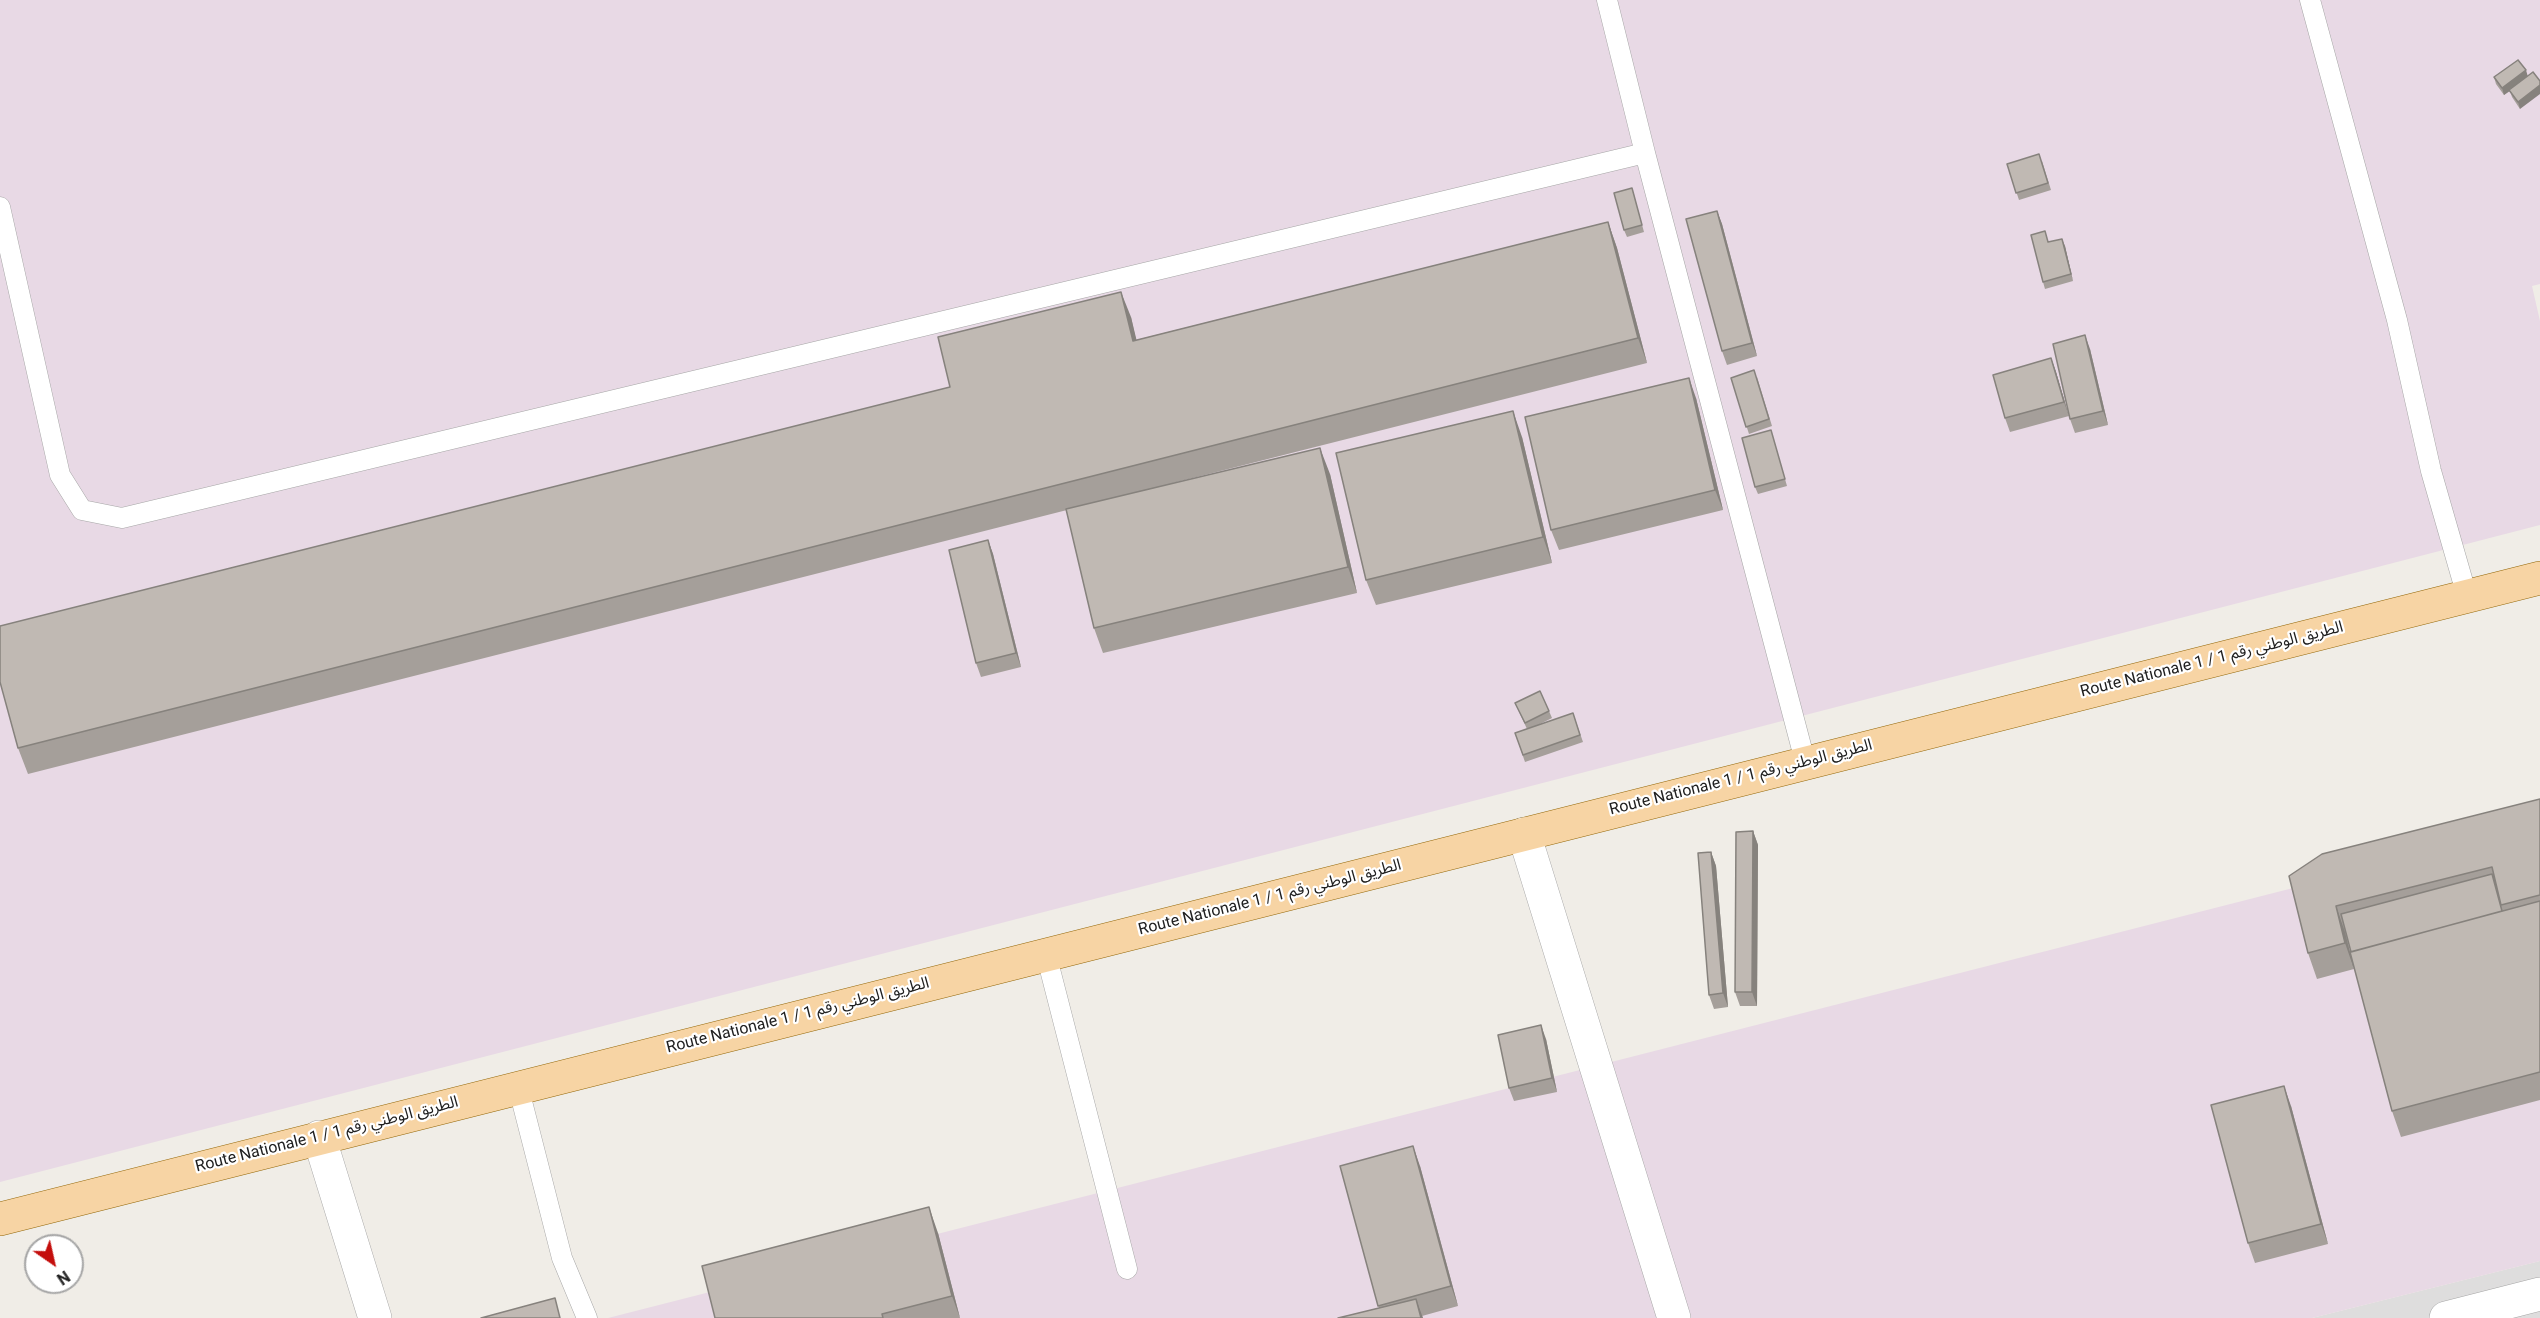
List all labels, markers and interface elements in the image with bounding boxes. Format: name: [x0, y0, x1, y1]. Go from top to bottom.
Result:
street label: Route Nationale 1 / الطريق الوطني رقم 1: [2079, 618, 2345, 702]
street label: Route Nationale 1 / الطريق الوطني رقم 1: [1608, 736, 1874, 820]
street label: Route Nationale 1 / الطريق الوطني رقم 1: [1137, 856, 1403, 940]
street label: Route Nationale 1 / الطريق الوطني رقم 1: [665, 974, 931, 1058]
street label: Route Nationale 1 / الطريق الوطني رقم 1: [194, 1093, 460, 1177]
north arrow: [24, 1234, 84, 1294]
text: N: [53, 1267, 73, 1289]

